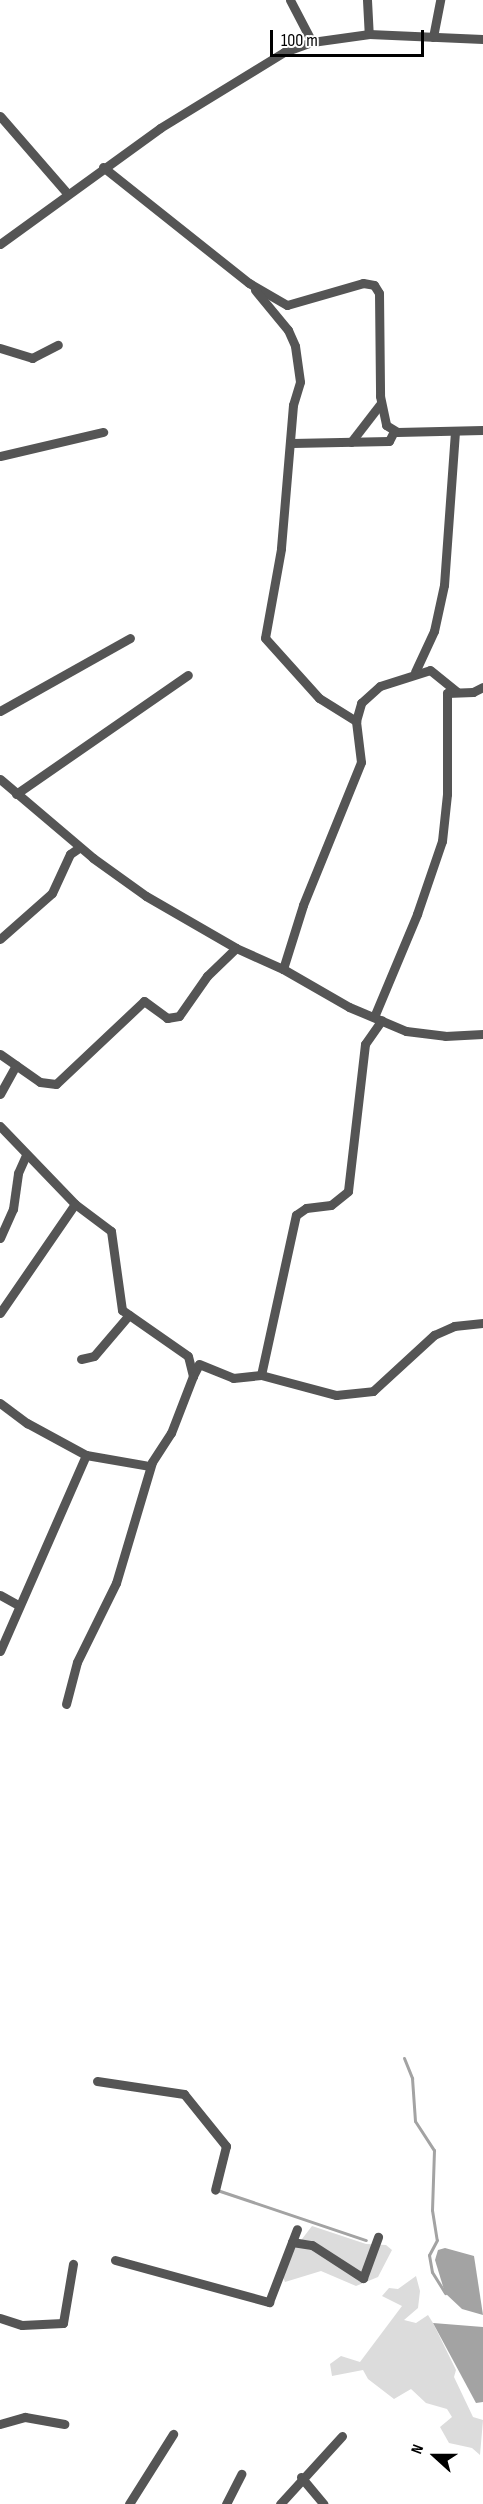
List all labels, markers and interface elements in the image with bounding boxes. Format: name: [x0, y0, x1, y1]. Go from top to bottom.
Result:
scale bar: [273, 18, 428, 56]
text: 100 m: [281, 30, 318, 51]
north arrow: [405, 2426, 465, 2486]
text: N: [407, 2442, 428, 2457]

